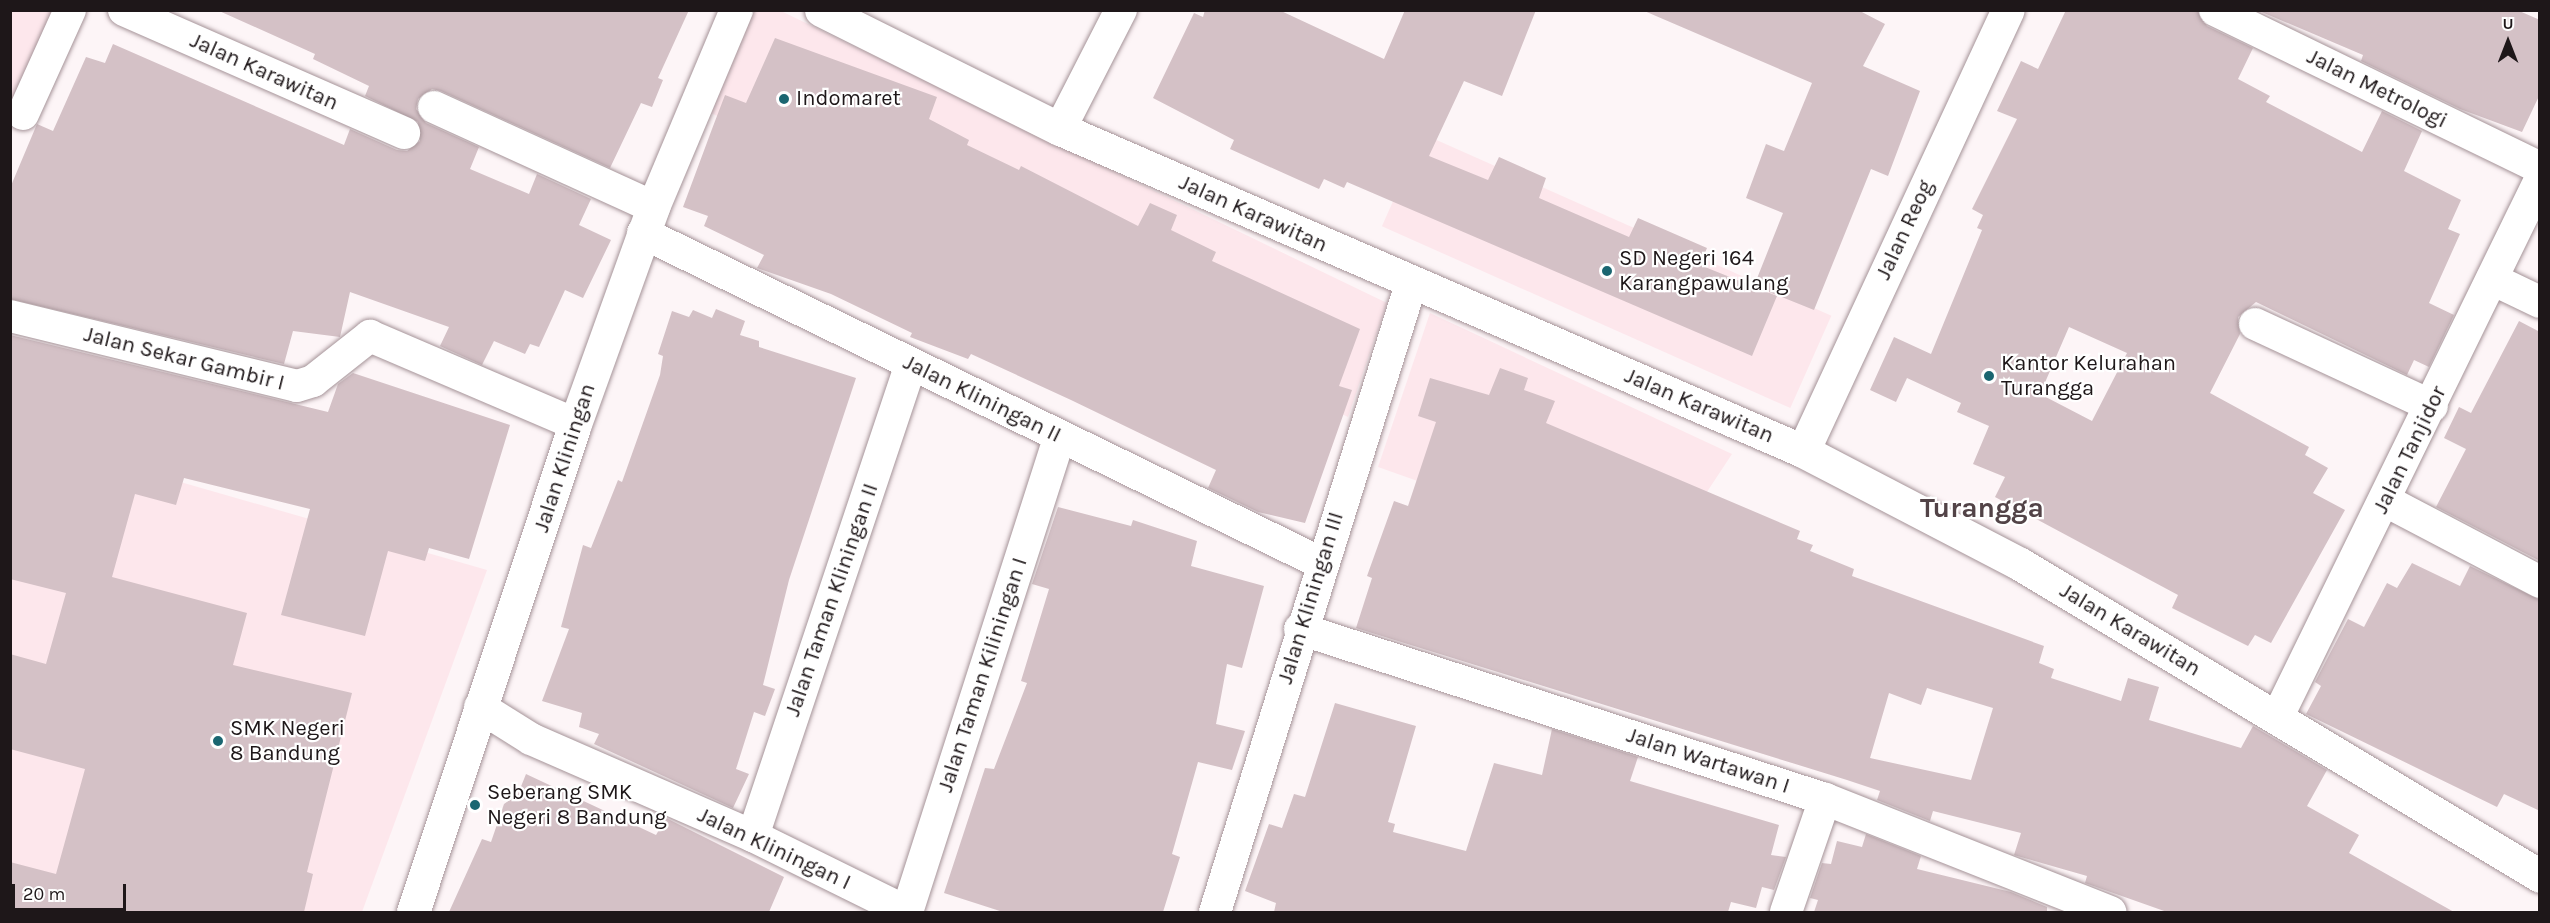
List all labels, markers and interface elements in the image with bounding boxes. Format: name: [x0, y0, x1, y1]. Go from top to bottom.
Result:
north arrow: [2478, 12, 2538, 72]
text: U: [2502, 14, 2514, 33]
street label: Jalan Karawitan: [186, 28, 342, 116]
street label: Jalan Metrologi: [2302, 44, 2452, 134]
place label: Indomaret: [796, 86, 901, 112]
marker: Indomaret: [777, 92, 791, 106]
street label: Jalan Karawitan: [1175, 170, 1331, 258]
street label: Jalan Reog: [1870, 176, 1940, 284]
place label: SD Negeri 164 Karangpawulang: [1619, 245, 1788, 296]
marker: SD Negeri 164 Karangpawulang: [1600, 264, 1614, 278]
street label: Jalan Sekar Gambir I: [81, 321, 287, 397]
street label: Jalan Kliningan II: [899, 349, 1065, 449]
place label: Kantor Kelurahan Turangga: [2001, 350, 2176, 402]
street label: Jalan Karawitan: [1620, 363, 1778, 449]
marker: Kantor Kelurahan Turangga: [1982, 369, 1996, 383]
street label: Jalan Kliningan: [529, 380, 601, 536]
street label: Jalan Tanjidor: [2368, 382, 2452, 518]
street label: Jalan Taman Kliningan II: [780, 480, 884, 720]
district label: Turangga: [1920, 491, 2044, 525]
street label: Jalan Kliningan III: [1272, 509, 1350, 687]
street label: Jalan Taman Kiliningan I: [933, 554, 1033, 796]
street label: Jalan Karawitan: [2055, 578, 2205, 682]
place label: SMK Negeri 8 Bandung: [230, 715, 345, 766]
street label: Jalan Wartawan I: [1623, 722, 1793, 800]
marker: SMK Negeri 8 Bandung: [211, 734, 225, 748]
place label: Seberang SMK Negeri 8 Bandung: [487, 779, 667, 830]
marker: Seberang SMK Negeri 8 Bandung: [468, 798, 482, 812]
street label: Jalan Kliningan I: [693, 802, 855, 896]
scale bar: [15, 872, 129, 910]
text: 20 m: [23, 883, 65, 905]

